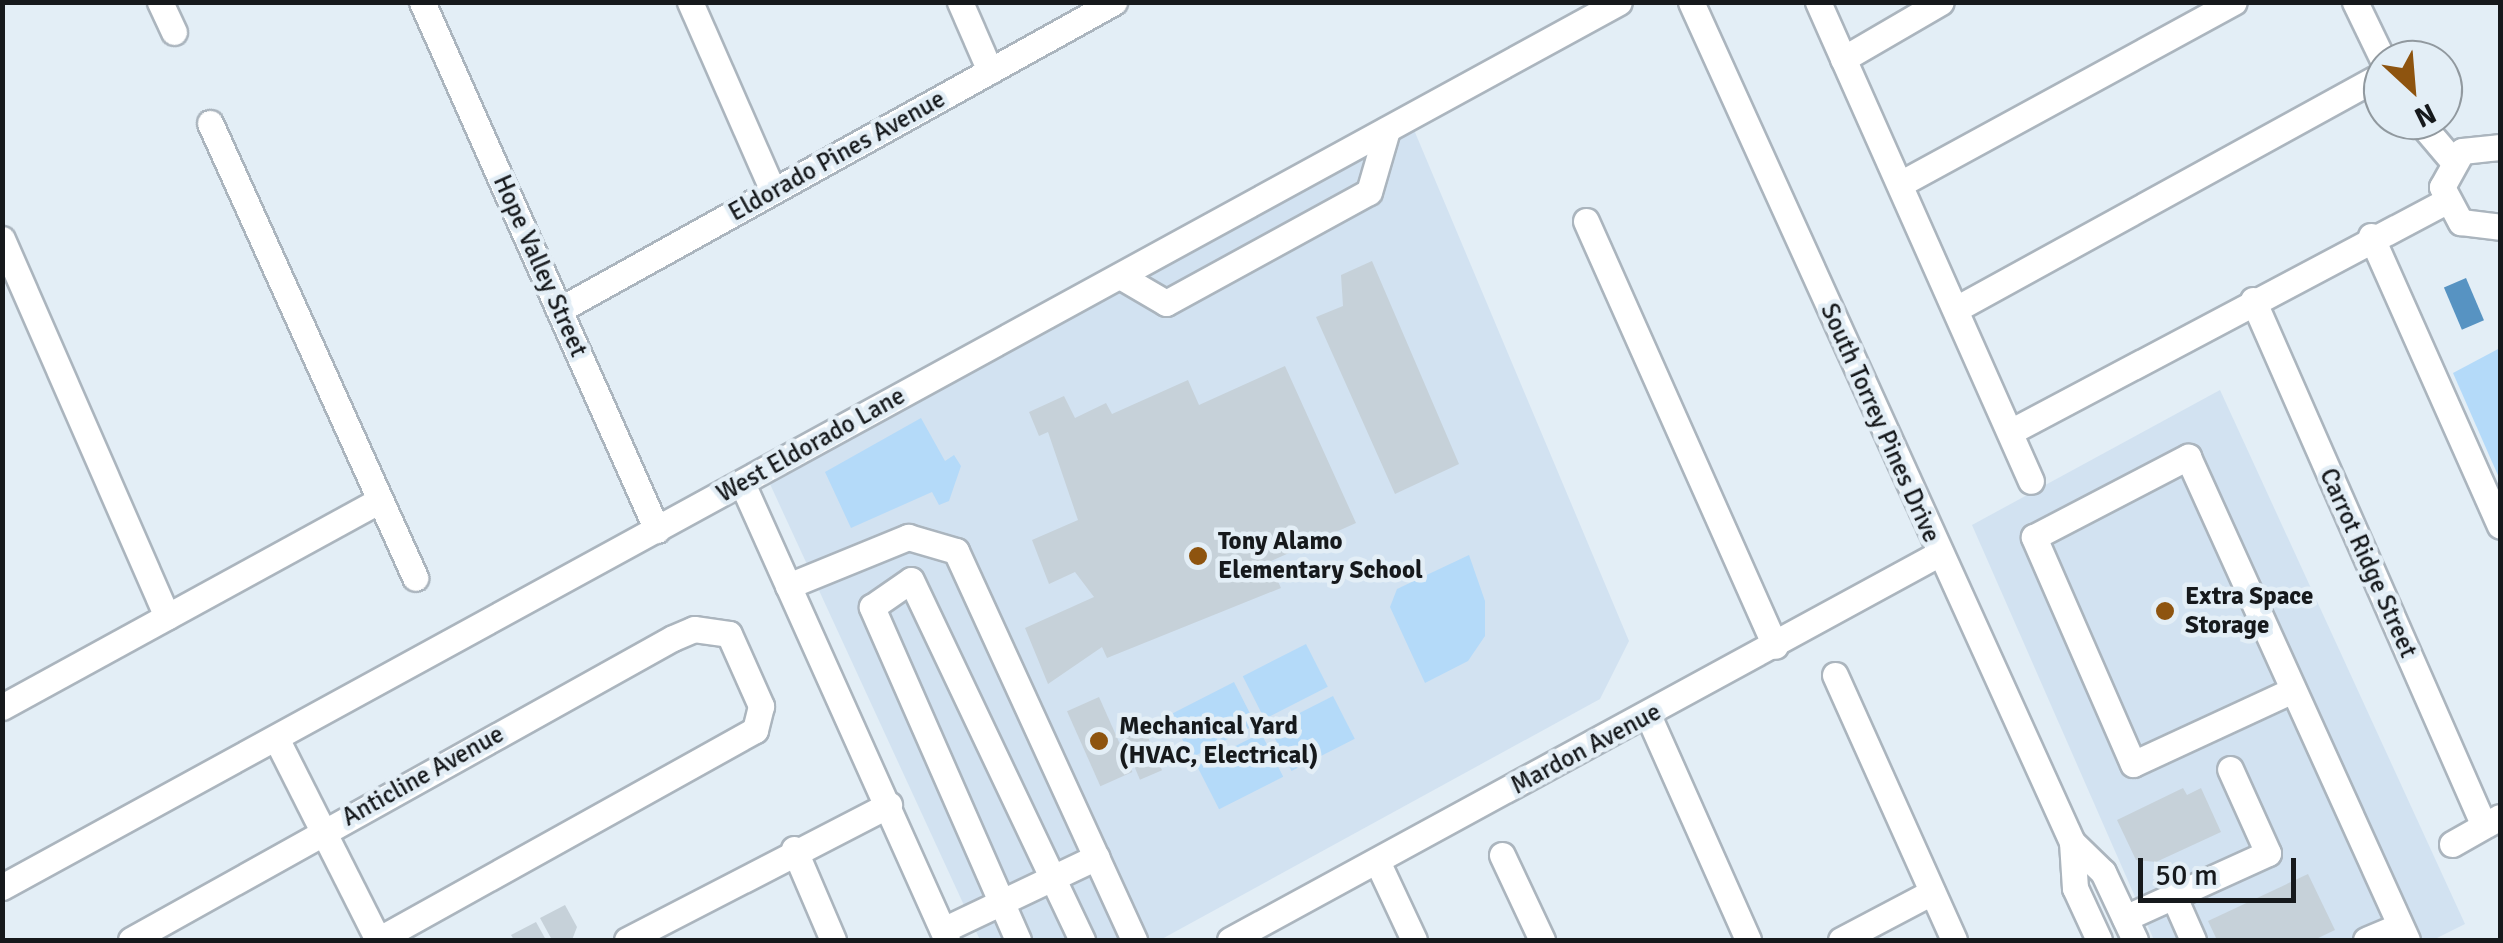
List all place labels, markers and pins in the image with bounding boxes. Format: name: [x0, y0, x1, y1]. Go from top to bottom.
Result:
place label: Tony Alamo Elementary School: [1218, 527, 1423, 586]
marker: Tony Alamo Elementary School: [1187, 545, 1209, 567]
place label: Extra Space Storage: [2185, 582, 2313, 641]
marker: Extra Space Storage: [2154, 600, 2176, 622]
place label: Mechanical Yard (HVAC, Electrical): [1119, 712, 1318, 771]
marker: Mechanical Yard (HVAC, Electrical): [1088, 730, 1110, 752]

